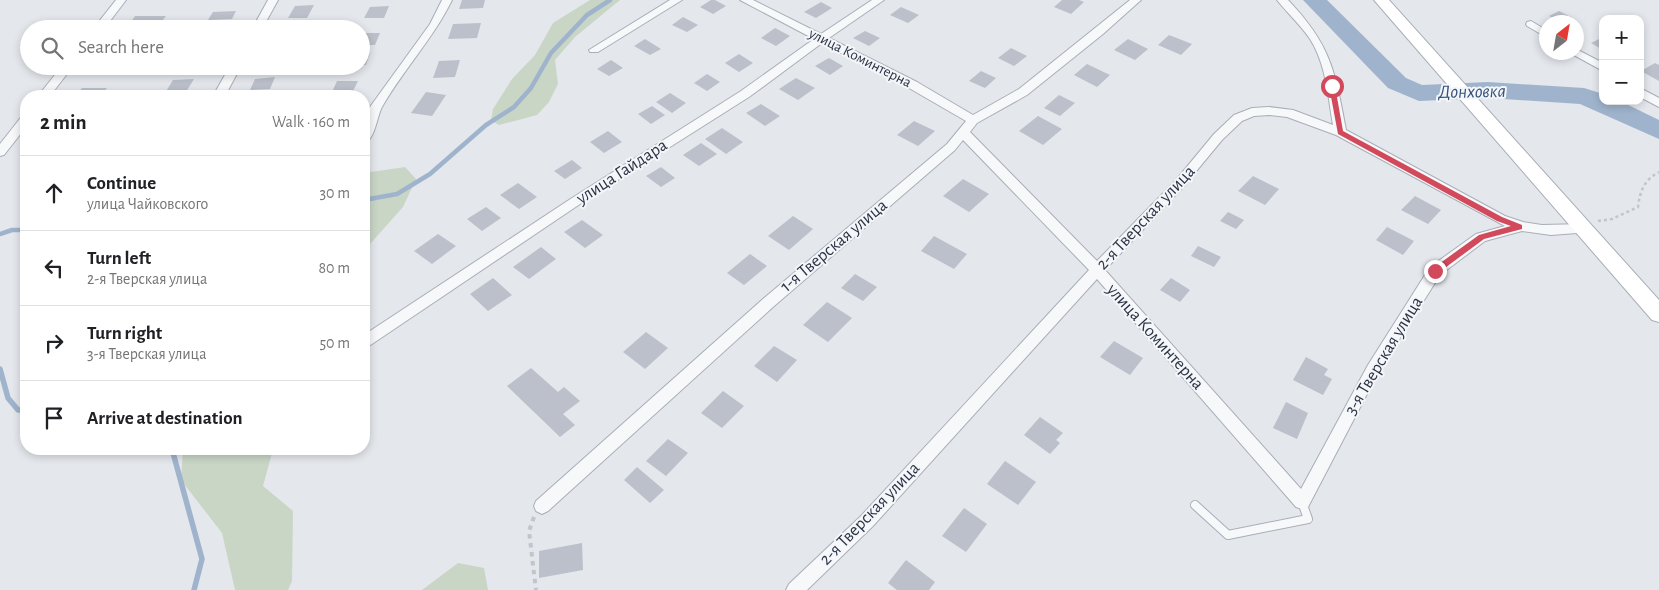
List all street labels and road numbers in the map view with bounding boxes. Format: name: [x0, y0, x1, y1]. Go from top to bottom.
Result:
street label: улица Коминтерна: [805, 25, 914, 90]
street label: улица Гайдара: [573, 136, 671, 208]
street label: 2-я Тверская улица: [1093, 162, 1199, 274]
street label: 1-я Тверская улица: [777, 196, 891, 296]
street label: улица Коминтерна: [1102, 280, 1207, 393]
street label: 3-я Тверская улица: [1342, 294, 1426, 418]
street label: 2-я Тверская улица: [817, 459, 923, 569]

